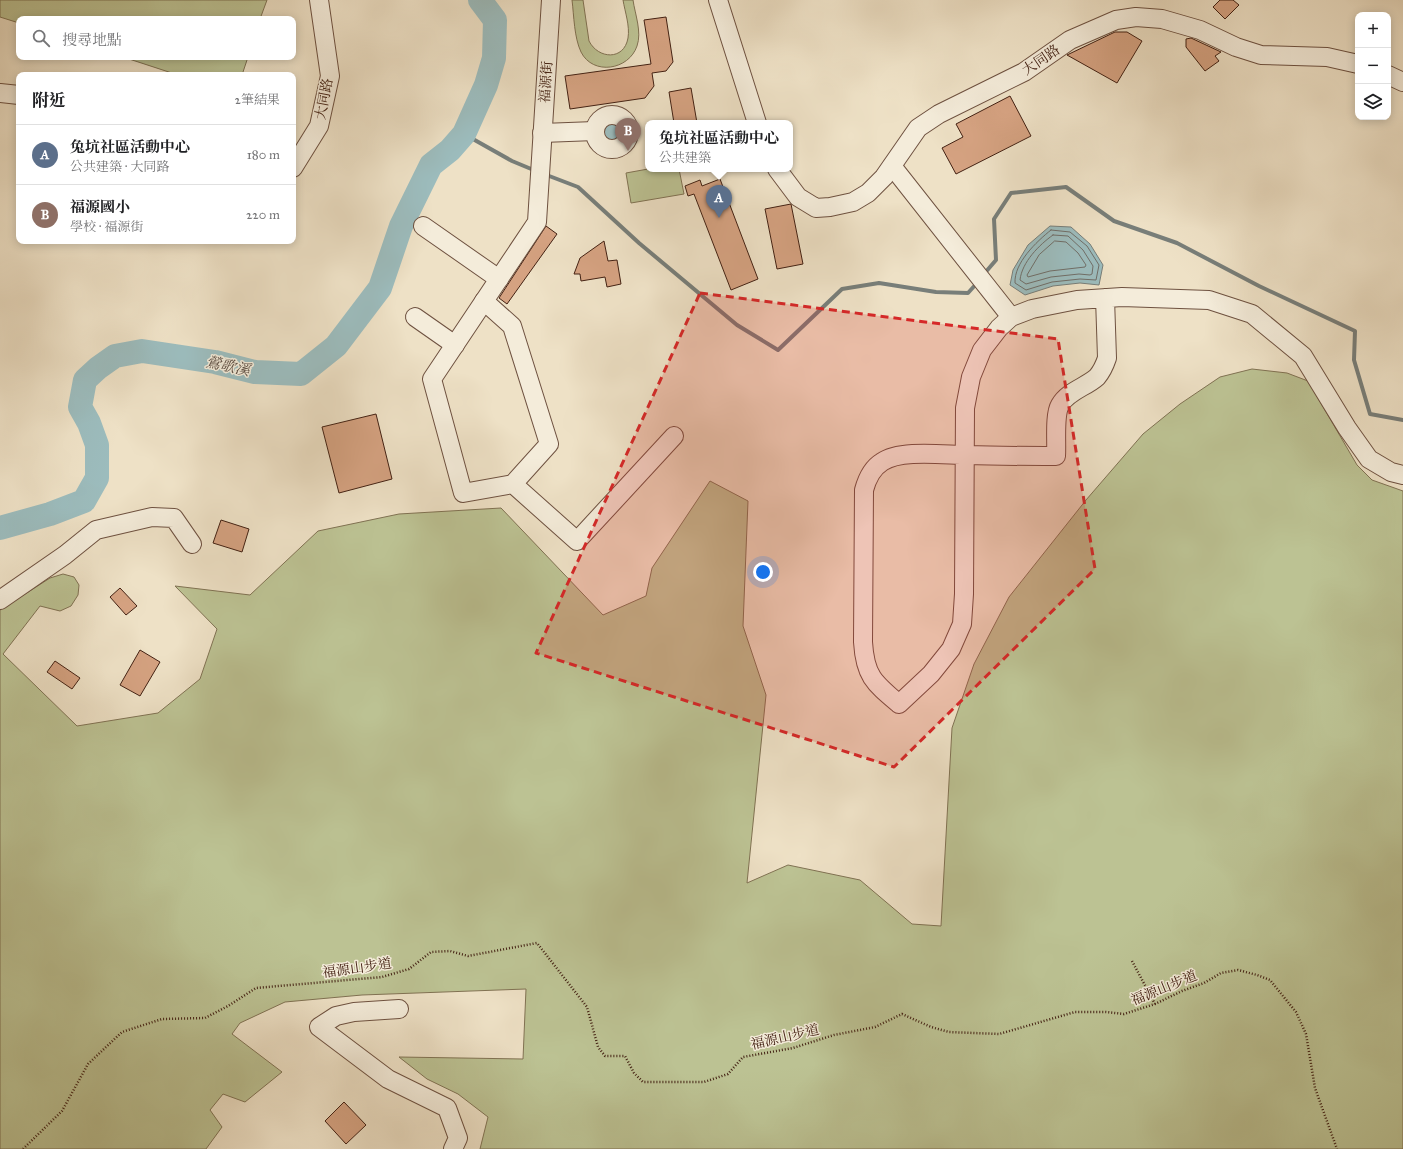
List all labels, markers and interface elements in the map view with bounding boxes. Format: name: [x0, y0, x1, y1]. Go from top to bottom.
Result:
map controls: [1355, 12, 1391, 120]
button: +: [1355, 12, 1391, 48]
search box: [16, 16, 296, 60]
icon: search: [30, 27, 52, 49]
text: 搜尋地點: [62, 31, 122, 49]
street label: 大同路: [1019, 41, 1063, 79]
button: −: [1355, 48, 1391, 84]
street label: 福源街: [536, 60, 556, 104]
street label: 大同路: [312, 77, 336, 121]
button: layers: [1355, 84, 1391, 120]
text: 附近: [32, 90, 66, 111]
text: 2筆結果: [235, 92, 280, 108]
pin: B: [615, 118, 641, 151]
popup: [645, 120, 793, 172]
text: 兔坑社區活動中心: [659, 129, 779, 147]
text: 兔坑社區活動中心: [70, 138, 190, 156]
text: A: [41, 147, 49, 163]
text: 180 m: [247, 147, 280, 163]
text: 公共建築: [659, 150, 711, 166]
text: 公共建築 · 大同路: [70, 159, 169, 175]
pin: A: [706, 185, 732, 218]
text: 福源國小: [70, 198, 130, 216]
text: B: [41, 207, 49, 223]
text: 220 m: [246, 207, 280, 223]
text: 學校 · 福源街: [70, 219, 143, 235]
water label: 鶯歌溪: [204, 353, 254, 380]
your location: [753, 562, 773, 582]
street label: 福源山步道: [321, 955, 393, 981]
street label: 福源山步道: [1128, 967, 1200, 1009]
street label: 福源山步道: [749, 1021, 821, 1053]

